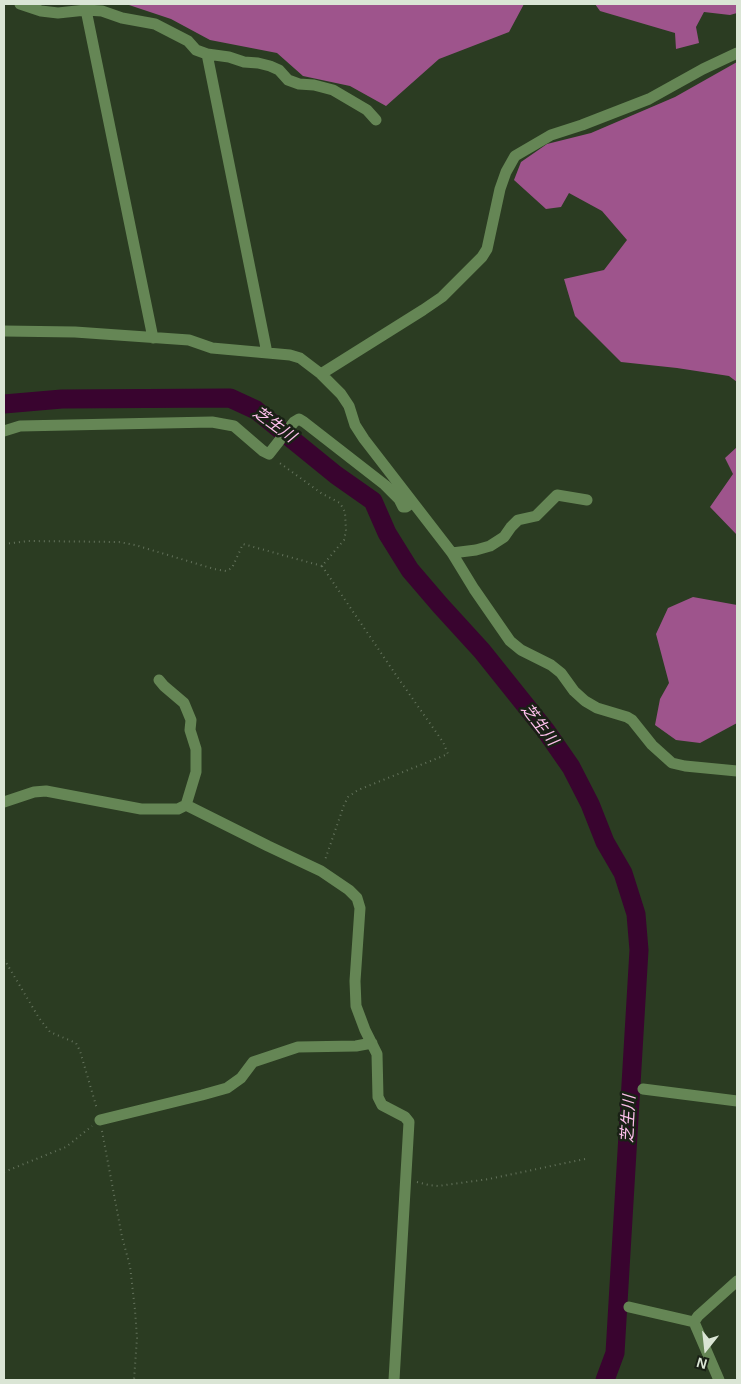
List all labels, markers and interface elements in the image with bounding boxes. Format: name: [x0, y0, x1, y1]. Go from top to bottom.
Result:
water label: 芝生川: [249, 403, 299, 447]
water label: 芝生川: [517, 700, 561, 750]
water label: 芝生川: [618, 1095, 640, 1143]
north arrow: [681, 1324, 731, 1374]
text: N: [695, 1354, 709, 1373]

